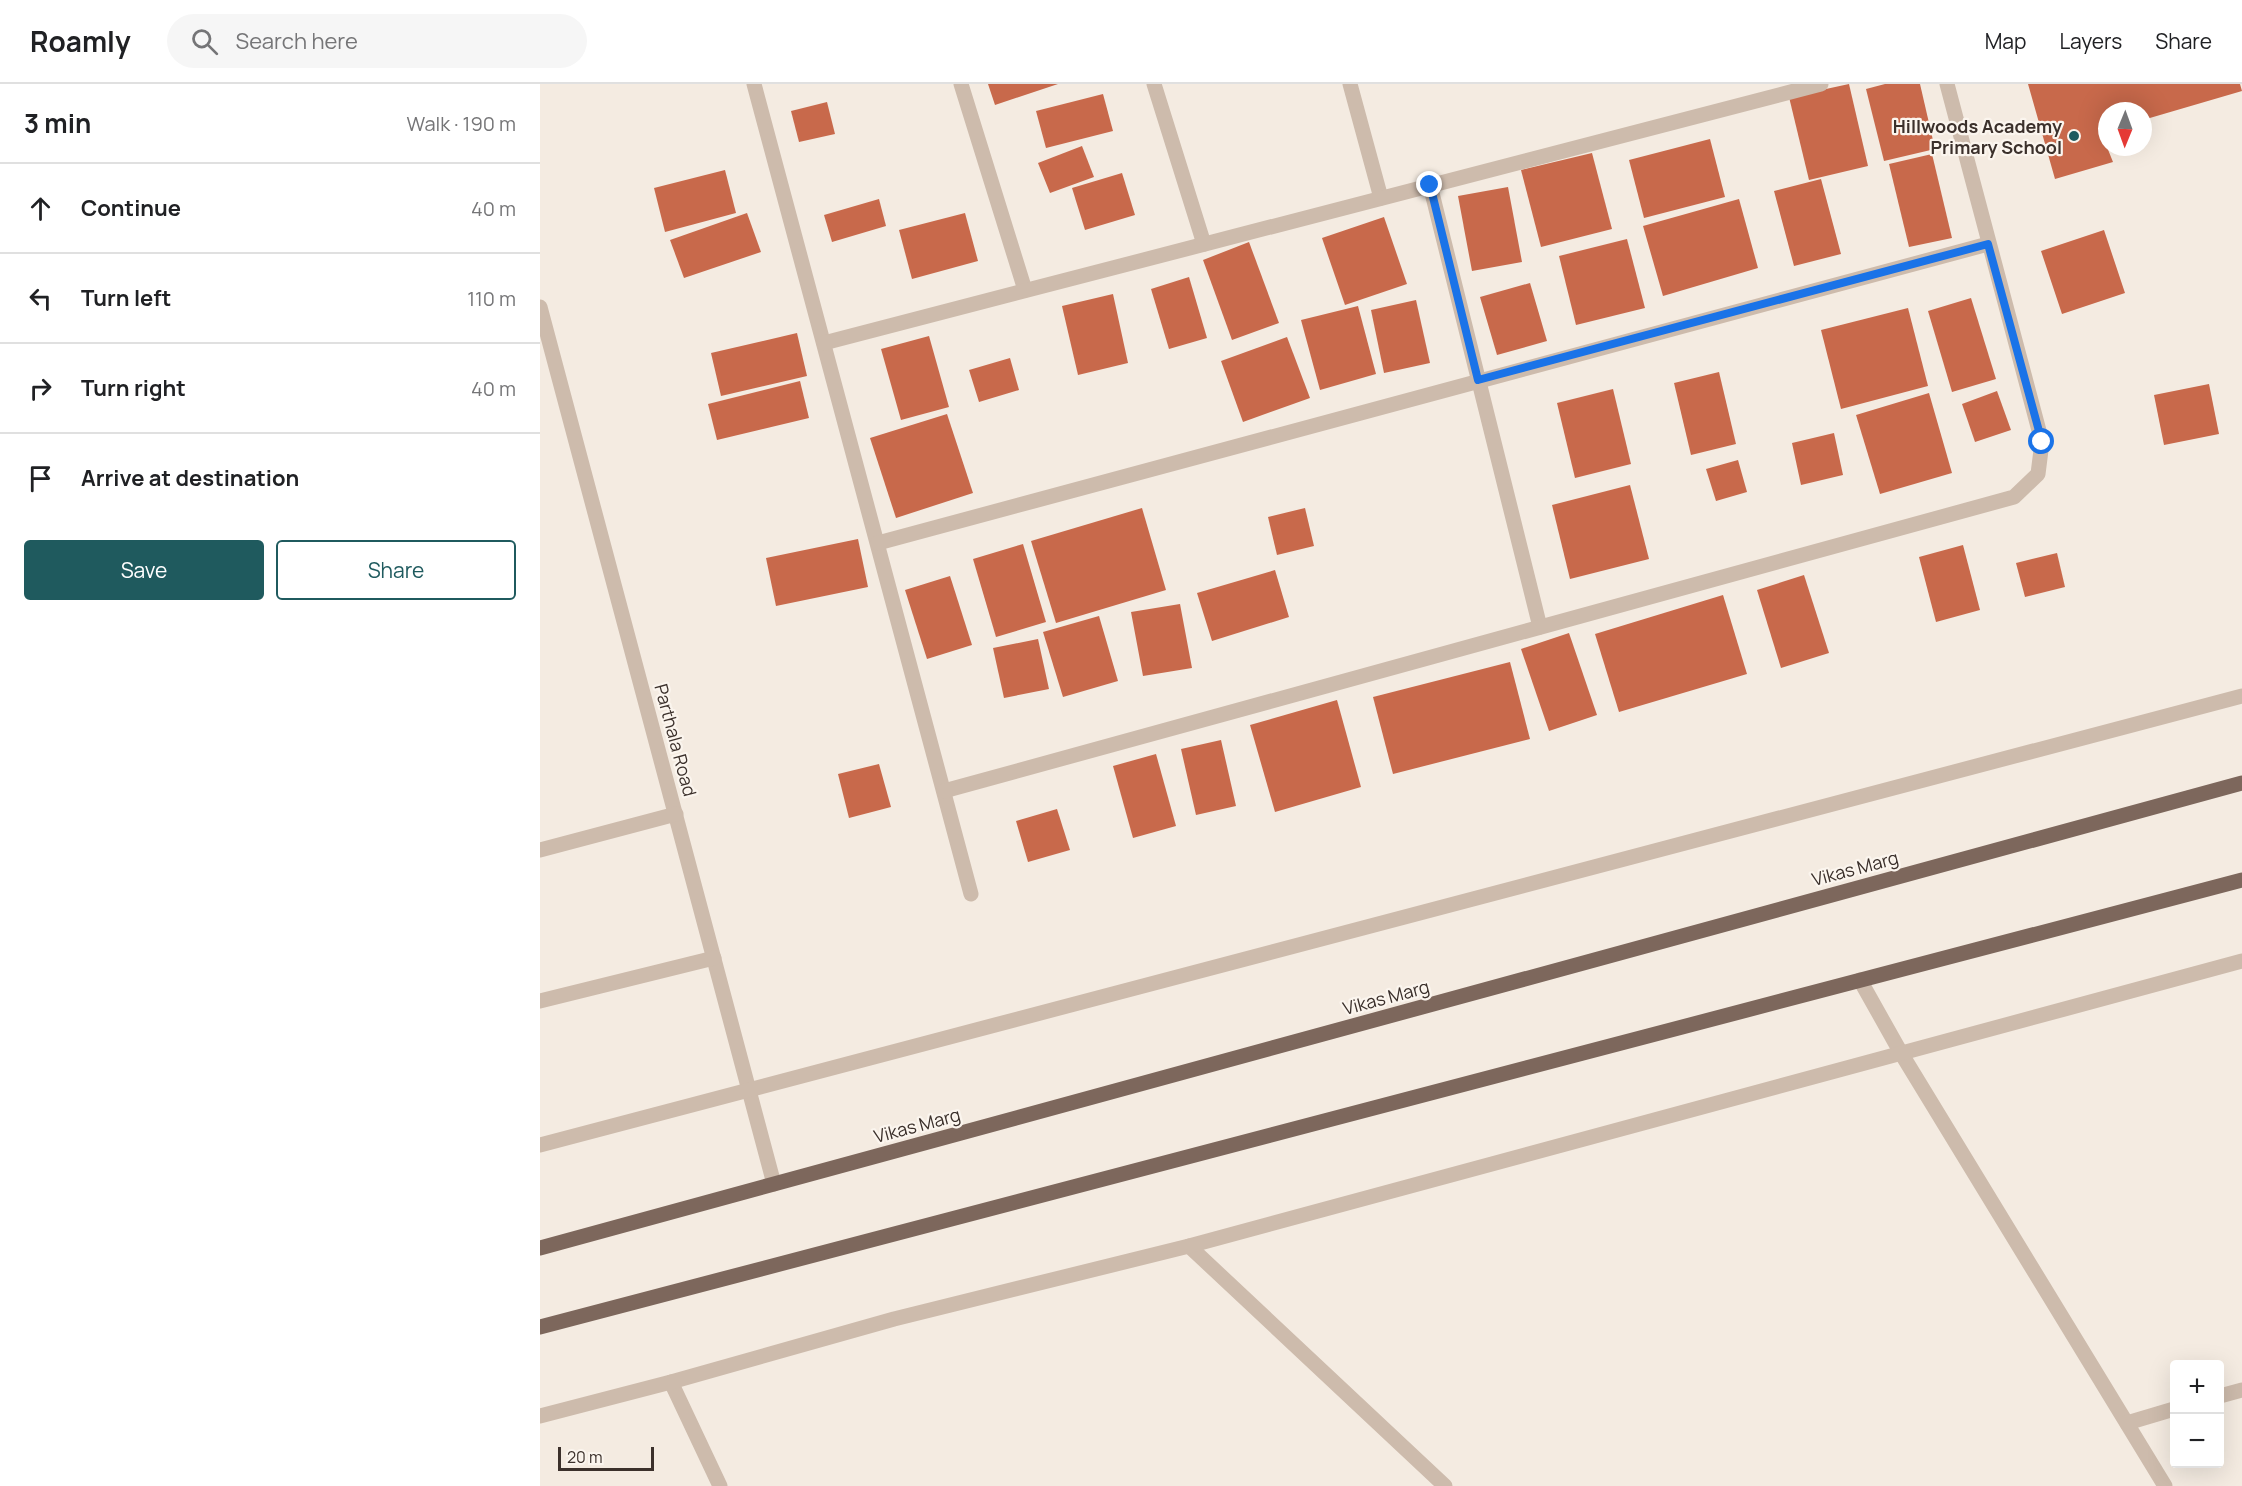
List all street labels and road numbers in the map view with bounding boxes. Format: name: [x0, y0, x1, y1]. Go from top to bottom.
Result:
street label: Parthala Road: [649, 681, 703, 799]
street label: Vikas Marg: [1809, 845, 1901, 891]
street label: Vikas Marg: [1340, 974, 1432, 1020]
street label: Vikas Marg: [871, 1102, 963, 1148]

